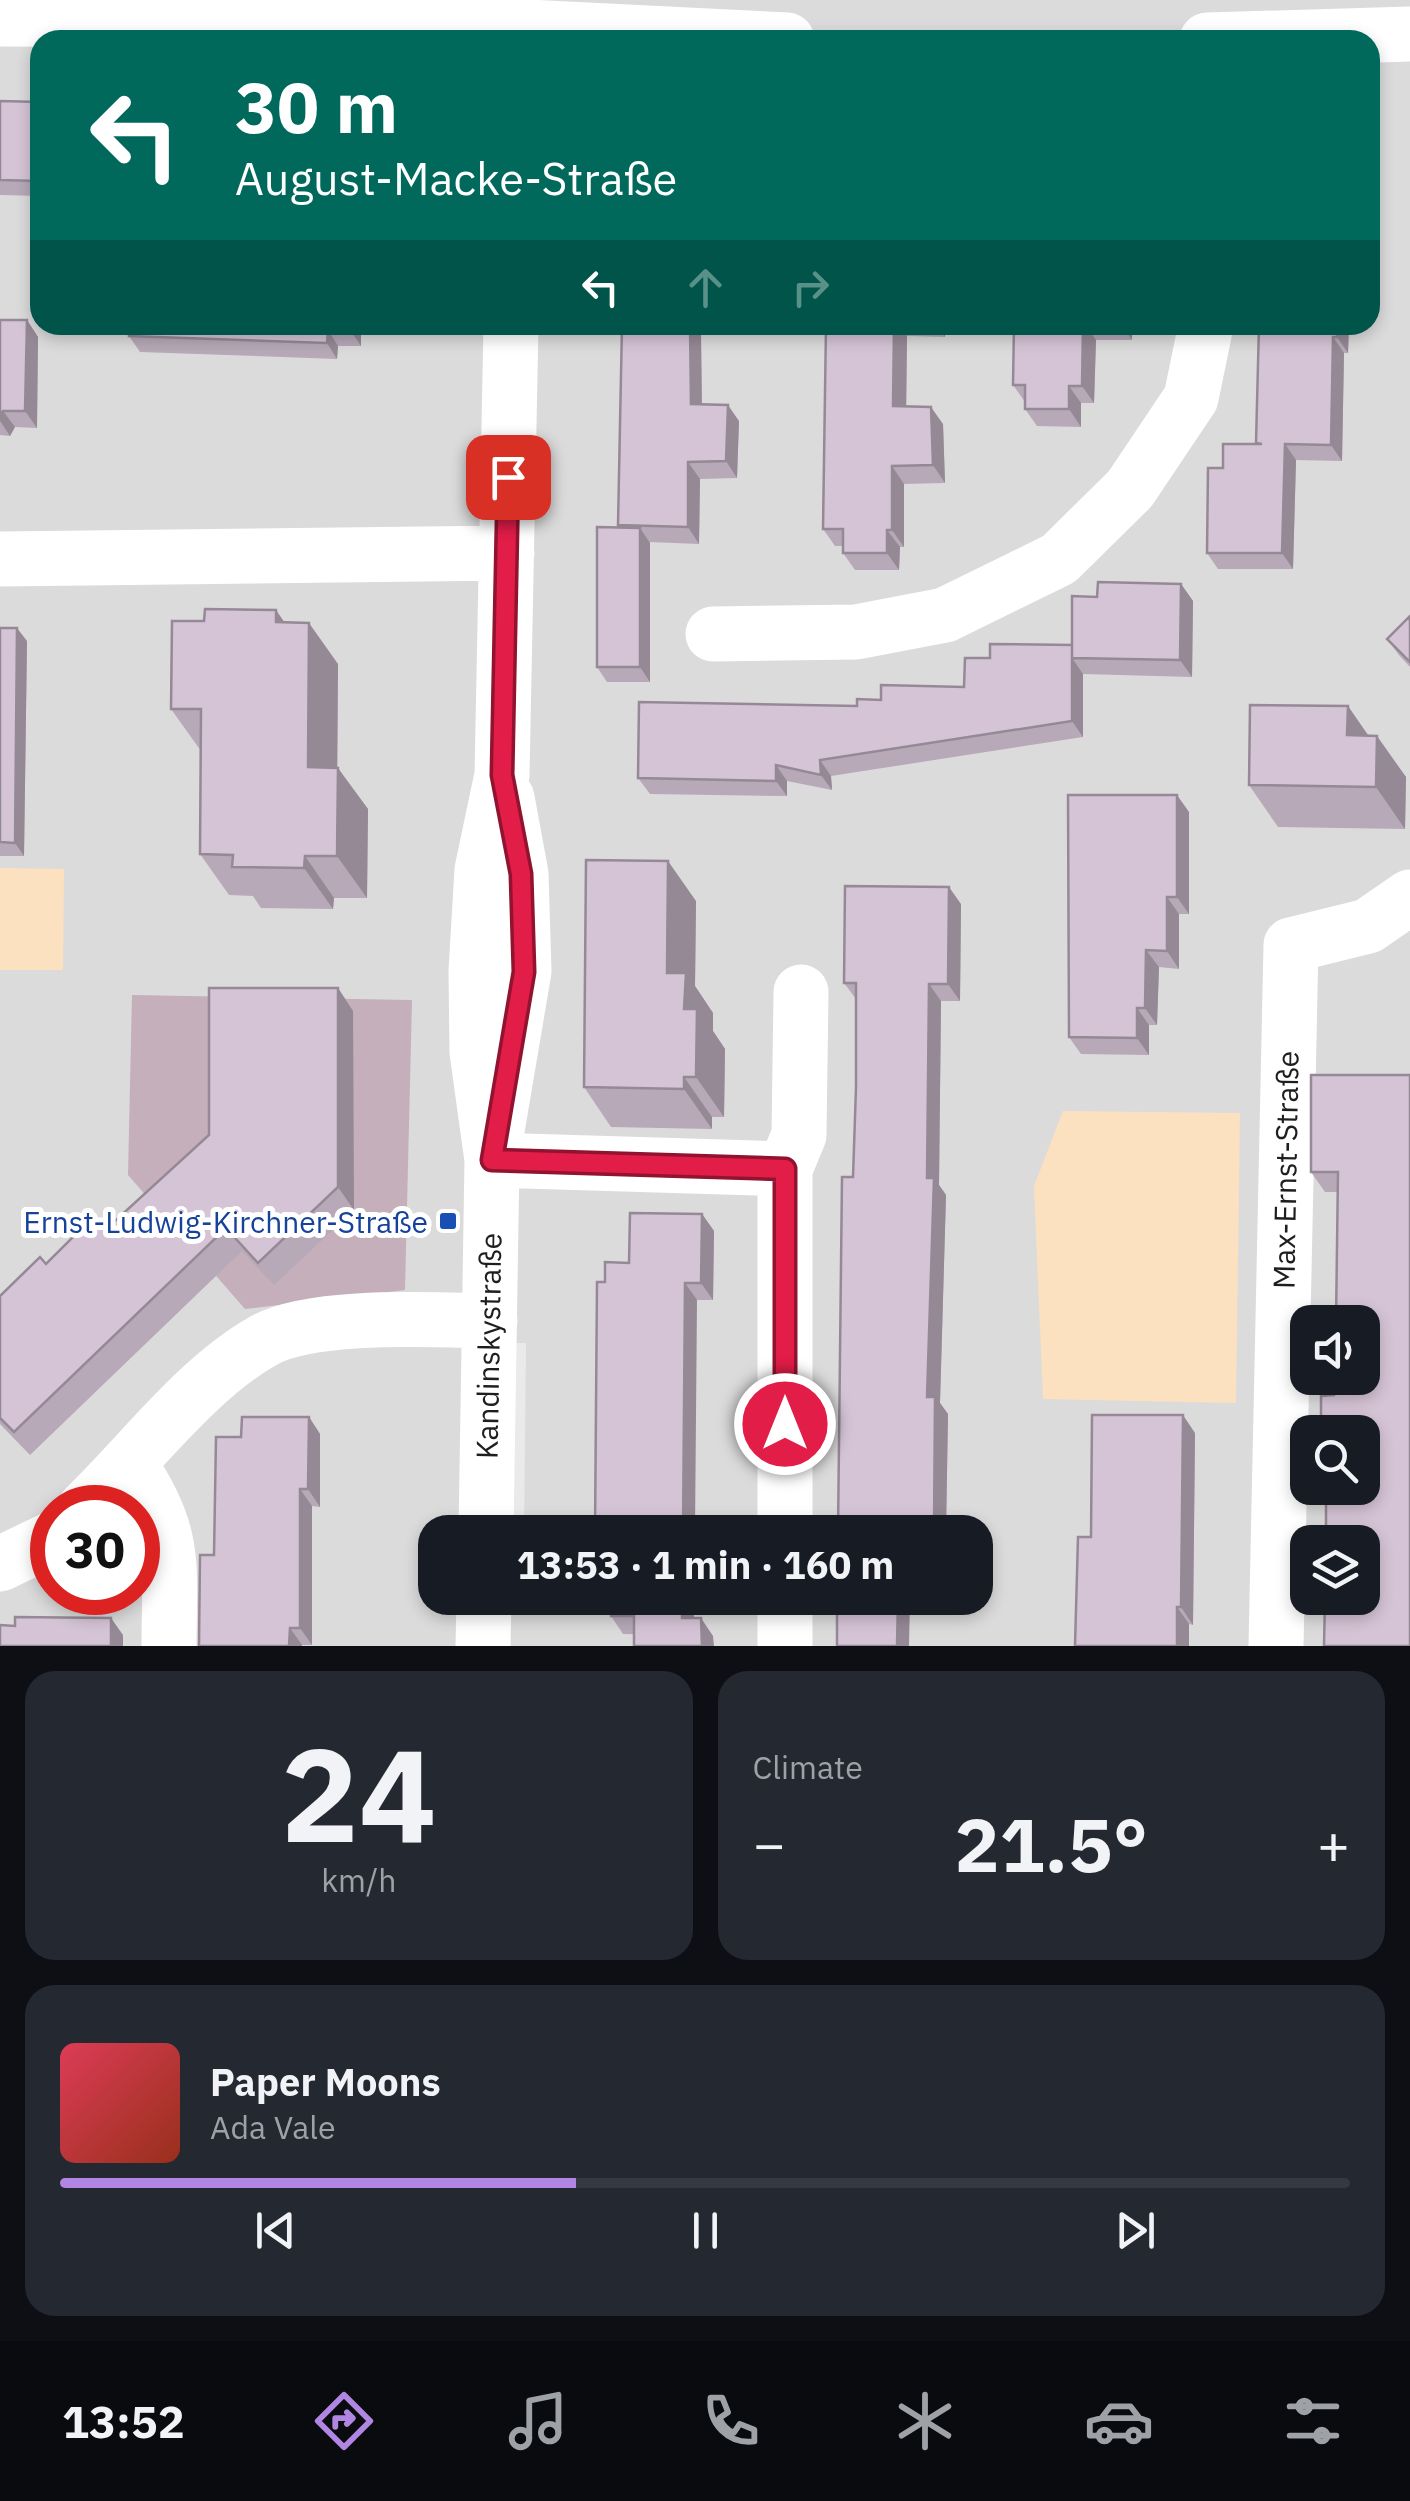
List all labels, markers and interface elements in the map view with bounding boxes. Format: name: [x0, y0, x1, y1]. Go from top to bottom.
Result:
text: 30 m: [235, 61, 398, 152]
icon: left: [70, 70, 200, 200]
text: August-Macke-Straße: [235, 149, 677, 207]
icon: left: [573, 260, 628, 315]
icon: ahead: [678, 260, 733, 315]
icon: right: [783, 260, 838, 315]
pin: [466, 435, 551, 520]
icon: arrive: [481, 450, 536, 505]
street label: Max-Ernst-Straße: [1263, 1051, 1307, 1289]
place label: Ernst-Ludwig-Kirchner-Straße: [23, 1202, 428, 1241]
marker: Ernst-Ludwig-Kirchner-Straße: [437, 1210, 459, 1232]
street label: Kandinskystraße: [467, 1232, 509, 1460]
map controls: [1290, 1305, 1380, 1615]
button: sound: [1290, 1305, 1380, 1395]
position arrow: [733, 1372, 837, 1476]
button: search: [1290, 1415, 1380, 1505]
speed limit sign: 30: [30, 1485, 160, 1615]
button: layers: [1290, 1525, 1380, 1615]
text: 13:53 · 1 min · 160 m: [517, 1540, 894, 1589]
text: 24: [281, 1709, 437, 1878]
text: Climate: [753, 1746, 863, 1788]
text: 21.5°: [954, 1795, 1148, 1893]
text: −: [753, 1808, 786, 1879]
text: +: [1317, 1808, 1350, 1879]
text: km/h: [321, 1859, 396, 1901]
text: Paper Moons: [210, 2057, 441, 2106]
text: Ada Vale: [210, 2106, 336, 2148]
icon: previous: [248, 2203, 303, 2258]
icon: pause: [678, 2203, 733, 2258]
icon: next: [1108, 2203, 1163, 2258]
icon: directions: [309, 2386, 379, 2456]
icon: music: [503, 2386, 573, 2456]
icon: phone: [696, 2386, 766, 2456]
icon: climate: [890, 2386, 960, 2456]
icon: car: [1084, 2386, 1154, 2456]
icon: filters: [1278, 2386, 1348, 2456]
text: 13:52: [62, 2392, 185, 2450]

